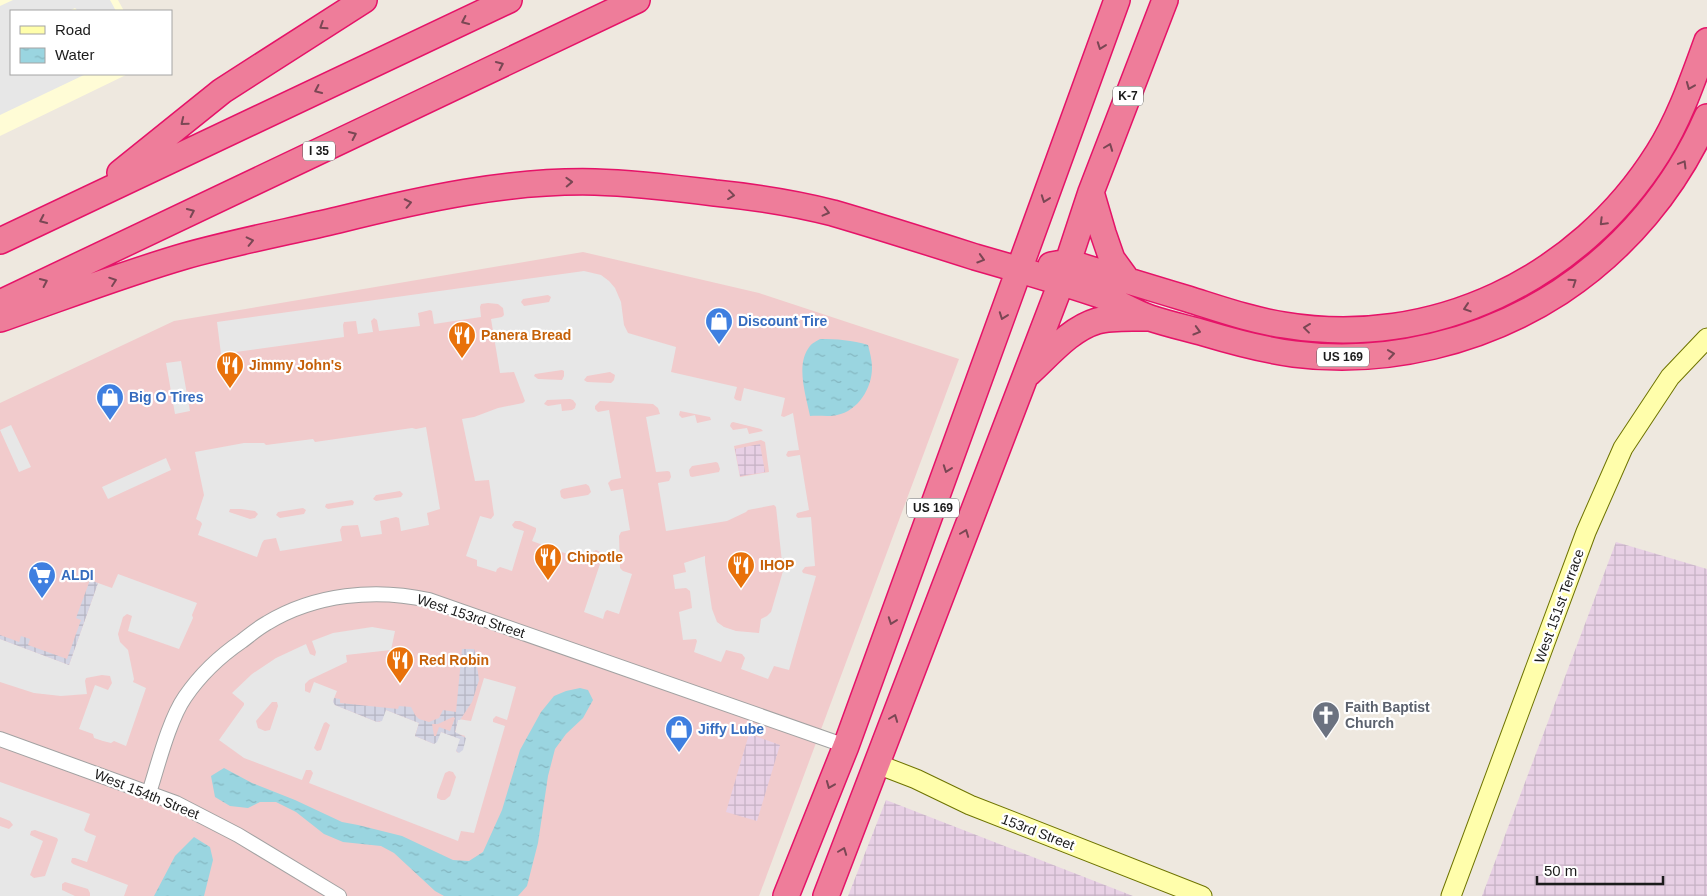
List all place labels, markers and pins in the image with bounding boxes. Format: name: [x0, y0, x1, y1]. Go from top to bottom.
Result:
shop icon: Discount Tire: [704, 306, 734, 345]
place label: Discount Tire: [738, 313, 827, 329]
restaurant icon: Panera Bread: [447, 320, 477, 359]
place label: Panera Bread: [481, 327, 571, 343]
restaurant icon: Jimmy John's: [215, 350, 245, 389]
place label: Jimmy John's: [249, 357, 342, 373]
shop icon: Big O Tires: [95, 382, 125, 421]
place label: Big O Tires: [129, 389, 204, 405]
restaurant icon: Chipotle: [533, 542, 563, 581]
place label: Chipotle: [567, 549, 623, 565]
restaurant icon: IHOP: [726, 550, 756, 589]
place label: IHOP: [760, 557, 794, 573]
supermarket icon: ALDI: [27, 560, 57, 599]
place label: ALDI: [61, 567, 94, 583]
restaurant icon: Red Robin: [385, 645, 415, 684]
place label: Red Robin: [419, 652, 489, 668]
place label: Faith Baptist Church: [1345, 699, 1430, 731]
church icon: Faith Baptist Church: [1311, 700, 1341, 739]
shop icon: Jiffy Lube: [664, 714, 694, 753]
place label: Jiffy Lube: [698, 721, 764, 737]

